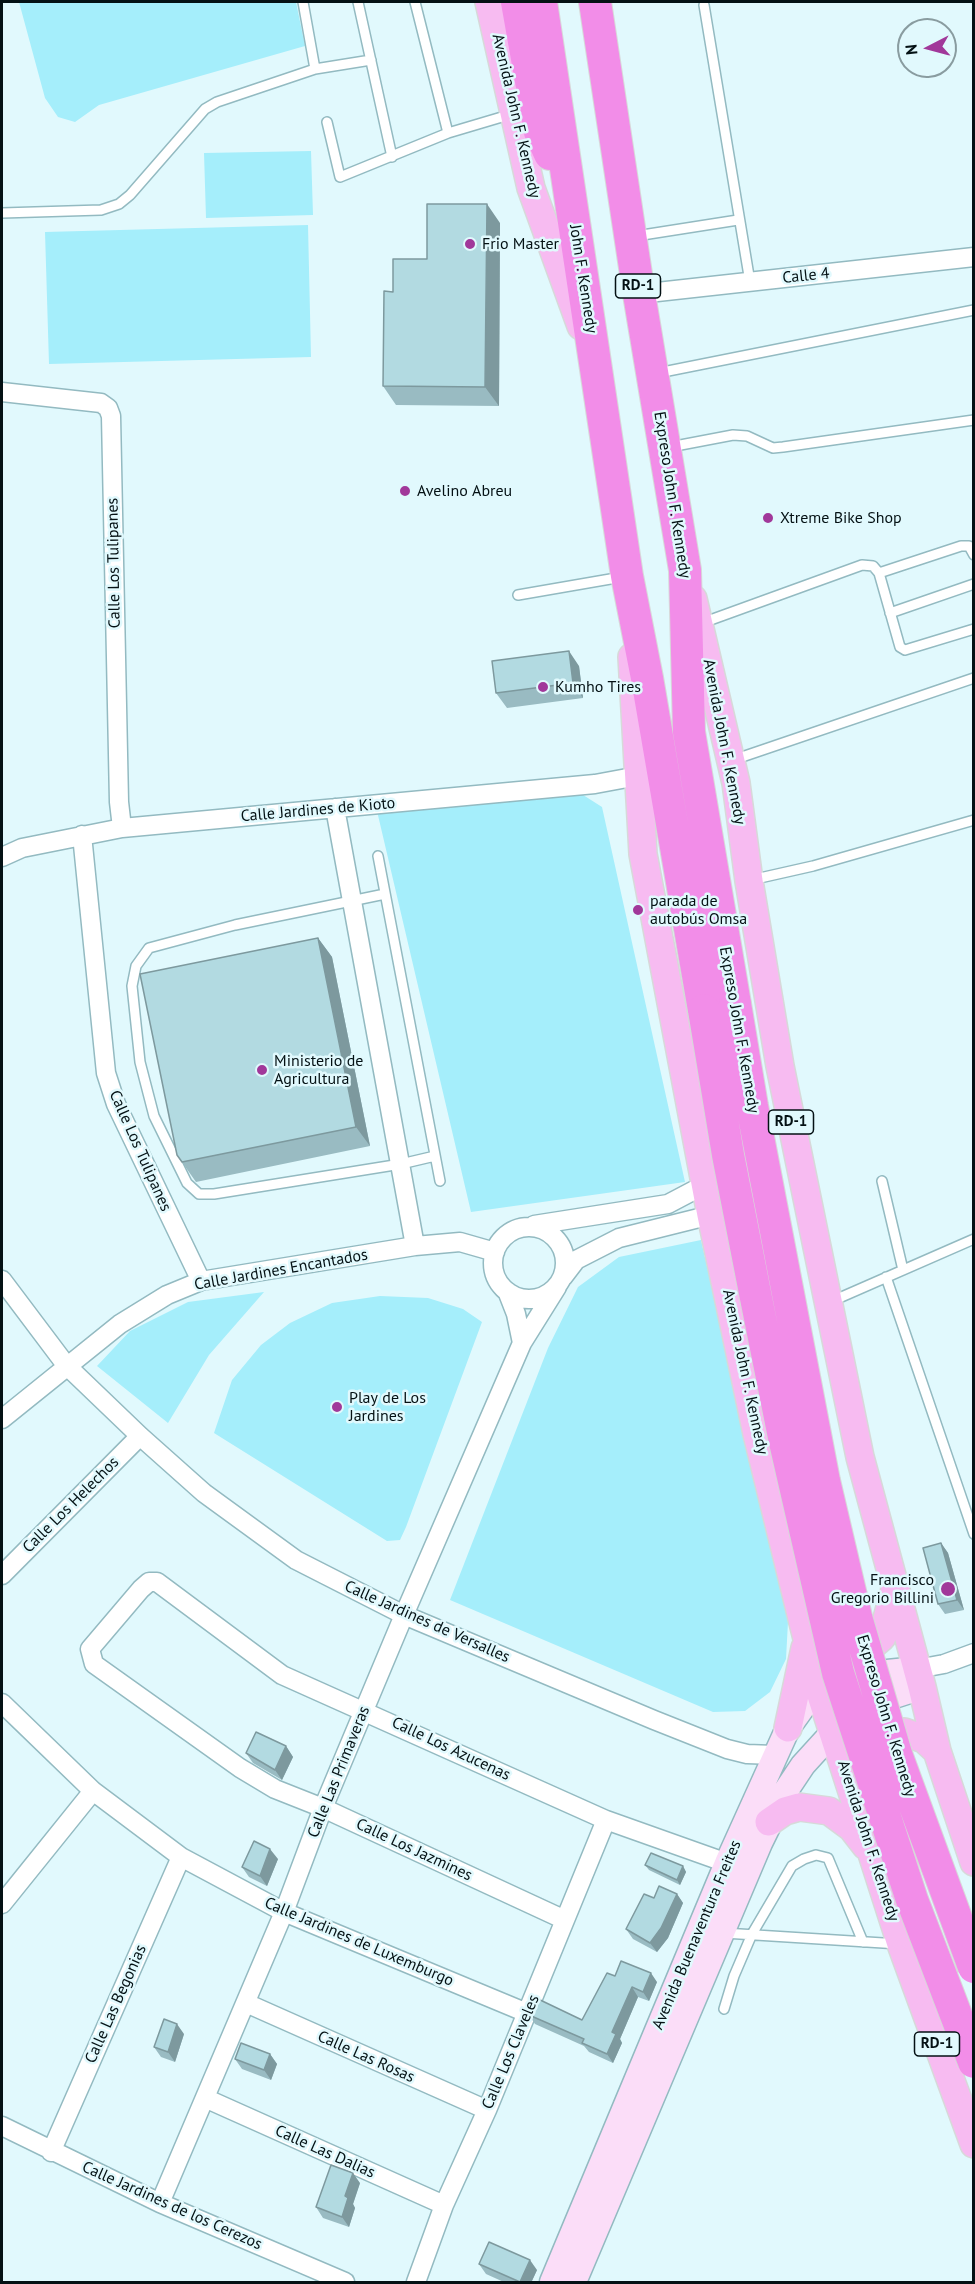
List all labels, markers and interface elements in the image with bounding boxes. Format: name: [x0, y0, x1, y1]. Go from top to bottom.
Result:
north arrow: [897, 18, 957, 78]
street label: Avenida John F. Kennedy: [488, 32, 544, 200]
text: N: [901, 43, 922, 56]
street label: John F. Kennedy: [565, 223, 601, 335]
place label: Frio Master: [482, 234, 559, 254]
marker: Frio Master: [463, 237, 477, 251]
street label: Calle 4: [781, 264, 831, 288]
road number: RD-1: [616, 274, 660, 298]
street label: Expreso John F. Kennedy: [649, 410, 695, 580]
place label: Avelino Abreu: [417, 481, 512, 501]
marker: Avelino Abreu: [398, 484, 412, 498]
street label: Calle Los Tulipanes: [103, 498, 125, 628]
place label: Xtreme Bike Shop: [780, 508, 902, 528]
marker: Xtreme Bike Shop: [761, 511, 775, 525]
street label: Avenida John F. Kennedy: [699, 658, 749, 826]
place label: Kumho Tires: [555, 677, 641, 697]
marker: Kumho Tires: [536, 680, 550, 694]
street label: Calle Jardines de Kioto: [240, 794, 396, 826]
place label: parada de autobús Omsa: [650, 891, 747, 929]
marker: parada de autobús Omsa: [631, 903, 645, 917]
street label: Expreso John F. Kennedy: [715, 945, 763, 1115]
place label: Ministerio de Agricultura: [274, 1051, 363, 1089]
marker: Ministerio de Agricultura: [255, 1063, 269, 1077]
street label: Calle Los Tulipanes: [105, 1088, 175, 1214]
road number: RD-1: [768, 1110, 814, 1134]
street label: Calle Jardines Encantados: [193, 1245, 369, 1295]
street label: Avenida John F. Kennedy: [718, 1288, 772, 1456]
place label: Play de Los Jardines: [349, 1388, 426, 1426]
marker: Play de Los Jardines: [330, 1400, 344, 1414]
street label: Calle Los Helechos: [19, 1453, 123, 1557]
place label: Francisco Gregorio Billini: [831, 1570, 934, 1608]
street label: Calle Jardines de Versalles: [341, 1577, 513, 1667]
marker: Francisco Gregorio Billini: [939, 1580, 957, 1598]
street label: Expreso John F. Kennedy: [852, 1633, 920, 1799]
street label: Calle Las Primaveras: [304, 1703, 374, 1841]
street label: Calle Los Azucenas: [389, 1713, 513, 1785]
street label: Avenida John F. Kennedy: [833, 1758, 903, 1924]
street label: Calle Los Jazmines: [353, 1815, 475, 1885]
street label: Avenida Buenaventura Freites: [648, 1838, 746, 2032]
street label: Calle Jardines de Luxemburgo: [261, 1893, 457, 1991]
street label: Calle Las Begonias: [81, 1942, 151, 2066]
street label: Calle Los Claveles: [478, 1992, 544, 2112]
street label: Calle Las Rosas: [315, 2027, 417, 2087]
road number: RD-1: [914, 2032, 960, 2056]
street label: Calle Las Dalias: [272, 2121, 378, 2183]
street label: Calle Jardines de los Cerezos: [79, 2158, 265, 2254]

